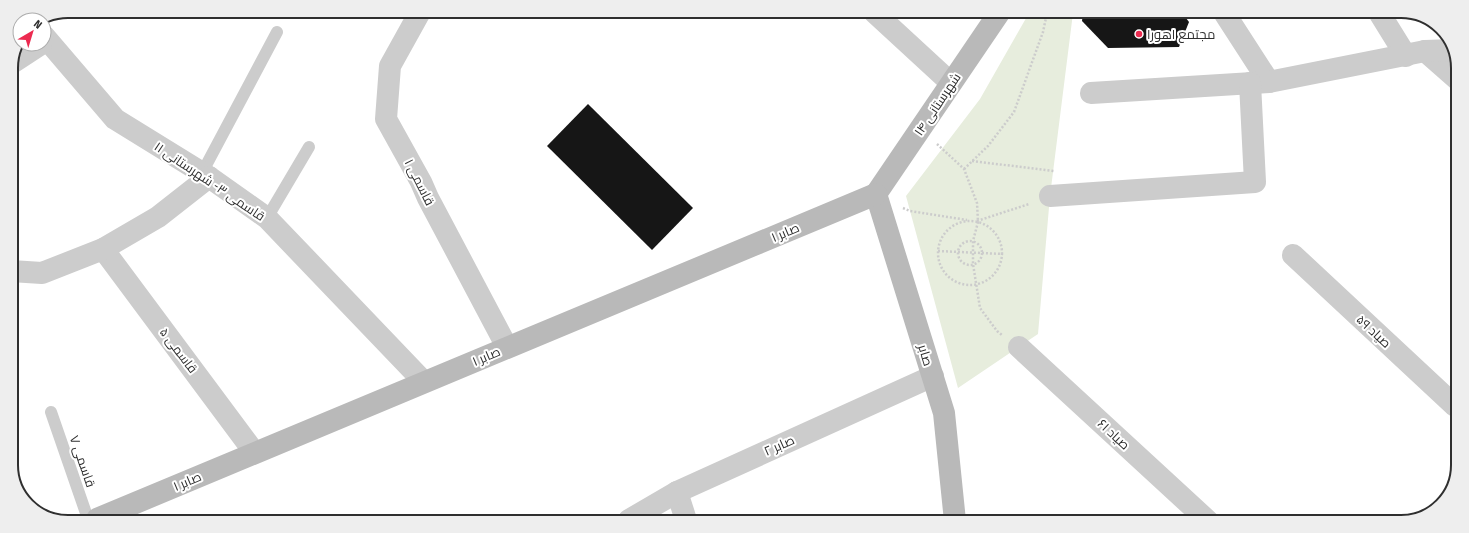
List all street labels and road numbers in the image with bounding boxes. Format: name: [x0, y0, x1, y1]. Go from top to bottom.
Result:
street label: شهرستانی ۱۴: [911, 70, 964, 138]
street label: قاسمی ۳- شهرستانی ۱۱: [152, 139, 268, 224]
street label: قاسمی ۱: [402, 157, 438, 208]
street label: صابر ۱: [769, 220, 801, 245]
street label: صیاد ۵۹: [1353, 312, 1394, 351]
street label: قاسمی ۵: [157, 325, 201, 376]
street label: صابر: [915, 342, 936, 368]
street label: صابر ۱: [470, 344, 502, 369]
street label: صیاد ۶۱: [1095, 416, 1133, 453]
street label: صابر ۲: [762, 432, 797, 459]
street label: قاسمی ۷: [67, 433, 98, 489]
street label: صابر ۱: [171, 469, 203, 494]

